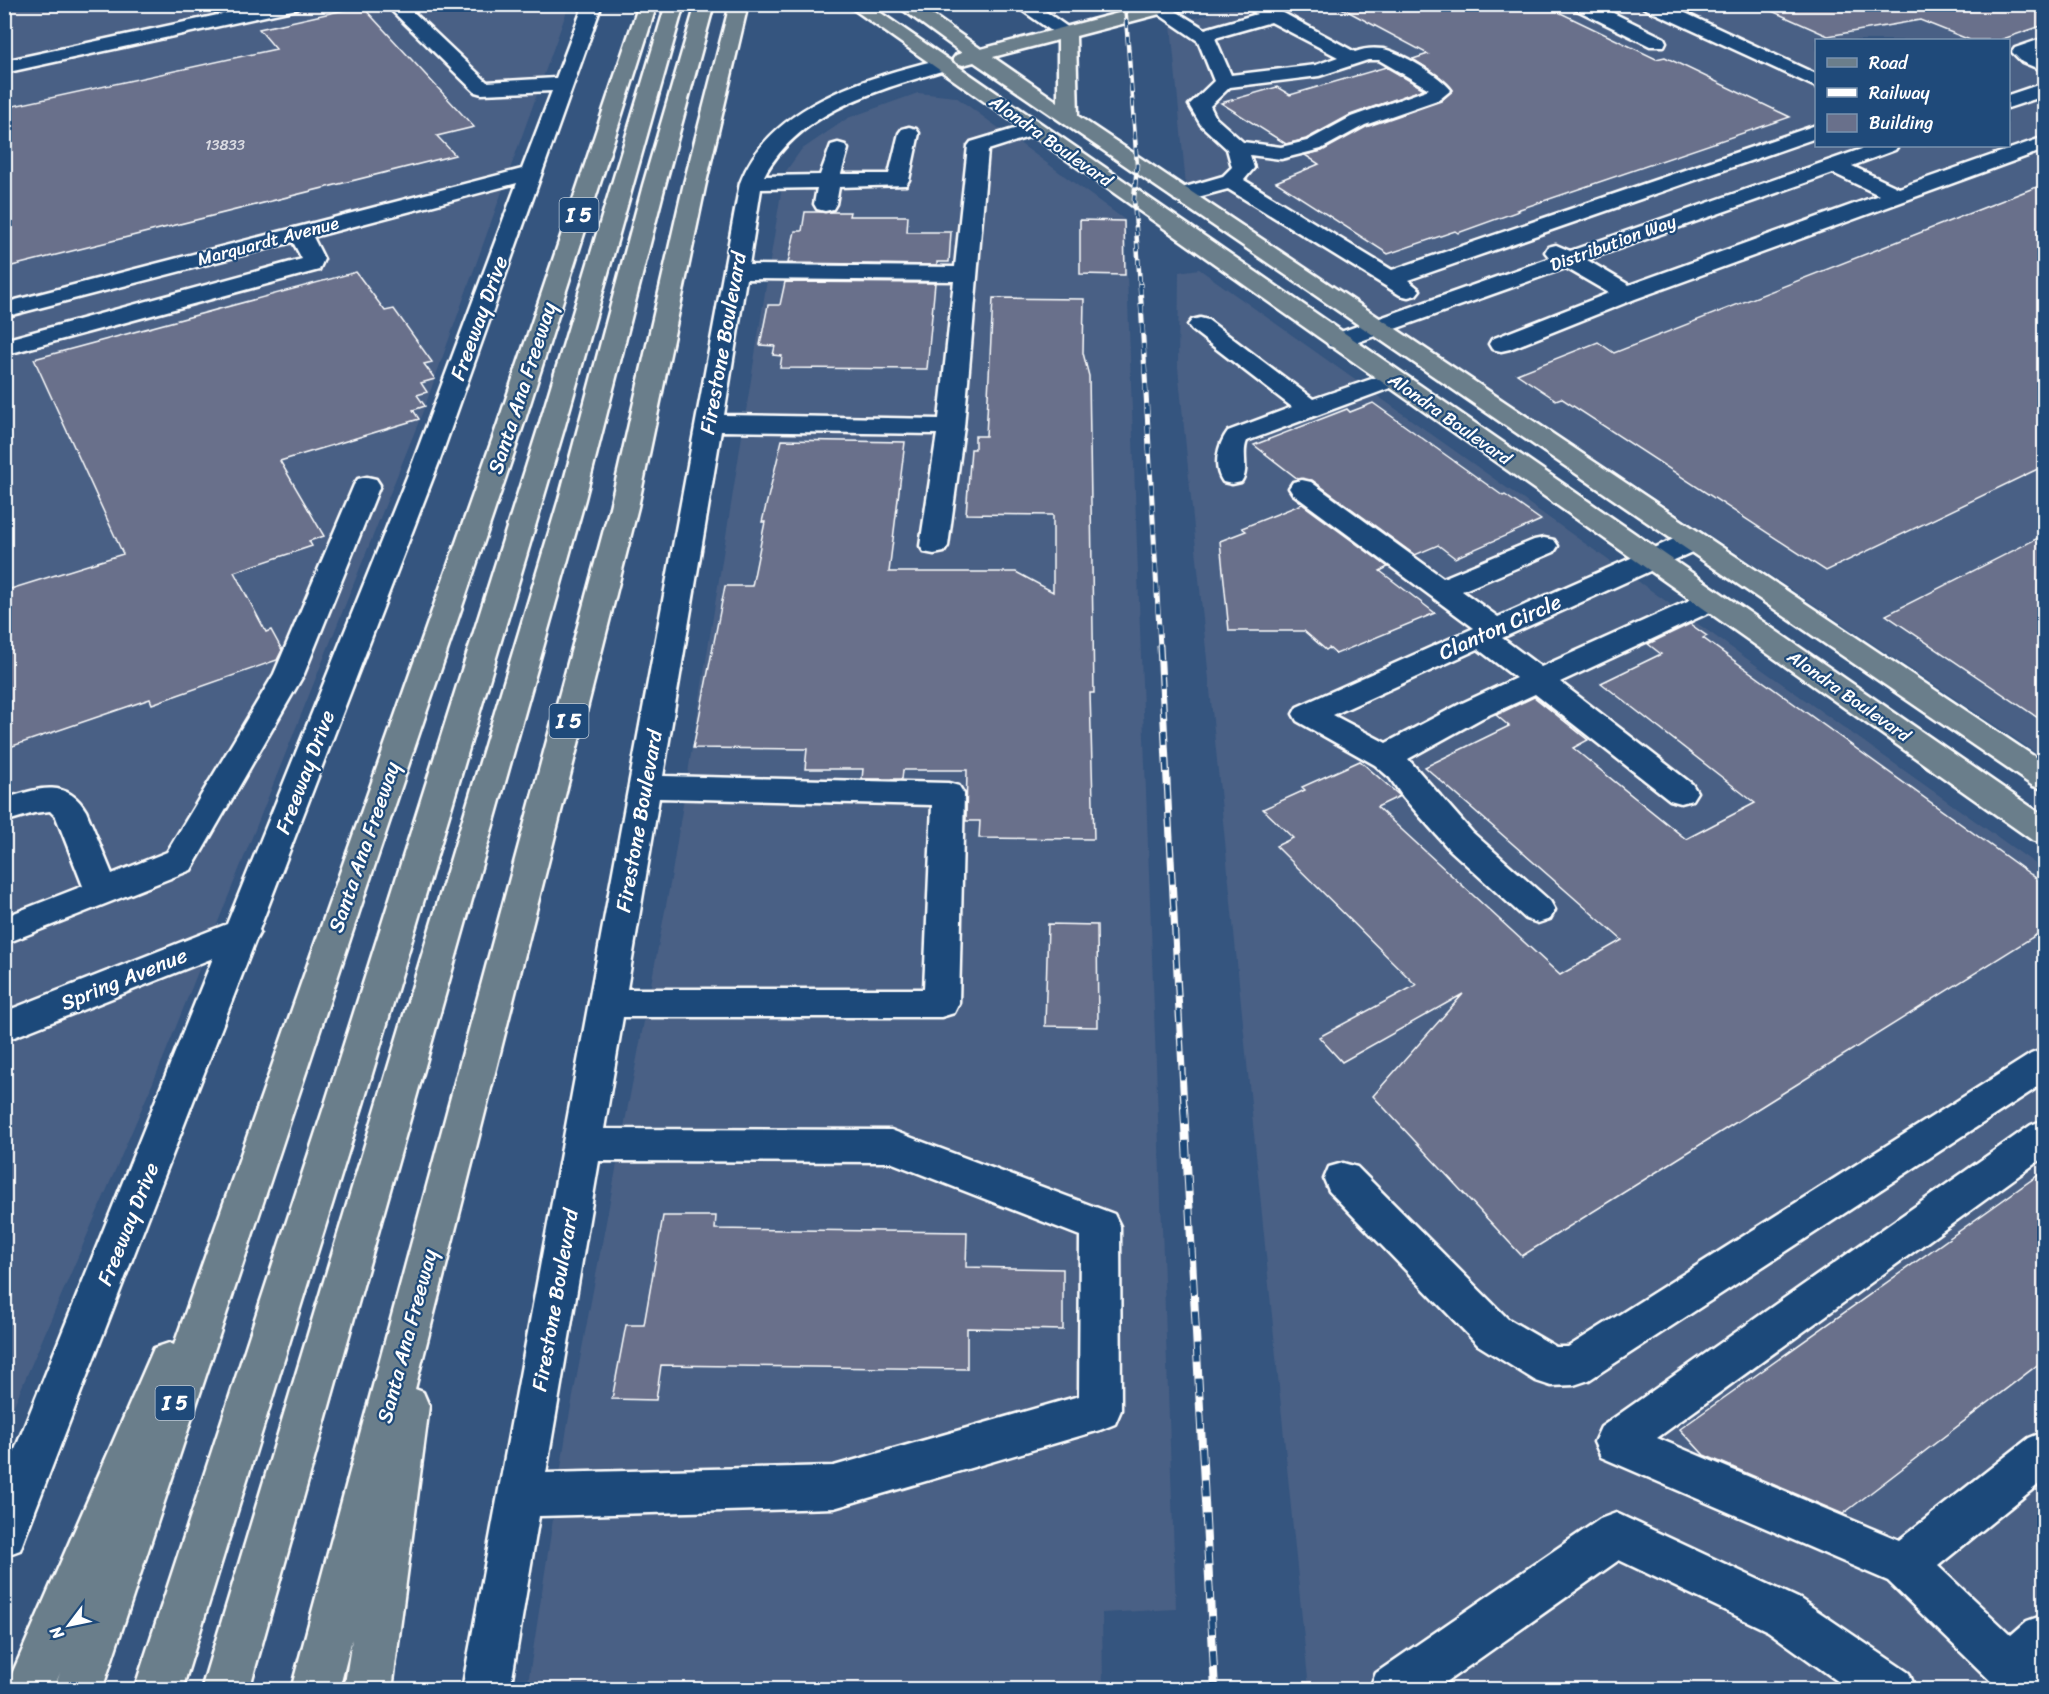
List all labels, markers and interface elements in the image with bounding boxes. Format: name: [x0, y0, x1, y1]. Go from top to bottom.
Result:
legend: [1815, 39, 2010, 147]
text: Road: [1869, 47, 1909, 79]
text: Railway: [1869, 77, 1931, 109]
street label: Alondra Boulevard: [982, 86, 1121, 197]
text: Building: [1869, 107, 1933, 139]
house number: 13833: [205, 132, 245, 158]
road number: I 5: [560, 198, 598, 232]
street label: Distribution Way: [1545, 205, 1681, 281]
street label: Marquardt Avenue: [194, 207, 343, 275]
street label: Firestone Boulevard: [688, 247, 758, 437]
street label: Freeway Drive: [439, 250, 519, 386]
street label: Santa Ana Freeway: [476, 297, 568, 479]
street label: Alondra Boulevard: [1381, 364, 1520, 475]
street label: Clanton Circle: [1432, 583, 1568, 671]
street label: Alondra Boulevard: [1780, 641, 1919, 752]
street label: Freeway Drive: [264, 704, 346, 840]
road number: I 5: [550, 704, 588, 738]
street label: Firestone Boulevard: [604, 725, 674, 915]
street label: Santa Ana Freeway: [317, 756, 411, 938]
street label: Spring Avenue: [55, 936, 193, 1022]
street label: Freeway Drive: [86, 1156, 170, 1292]
street label: Firestone Boulevard: [520, 1204, 590, 1394]
street label: Santa Ana Freeway: [366, 1244, 449, 1427]
road number: I 5: [156, 1386, 195, 1420]
north arrow: [39, 1595, 99, 1655]
text: N: [41, 1620, 72, 1646]

